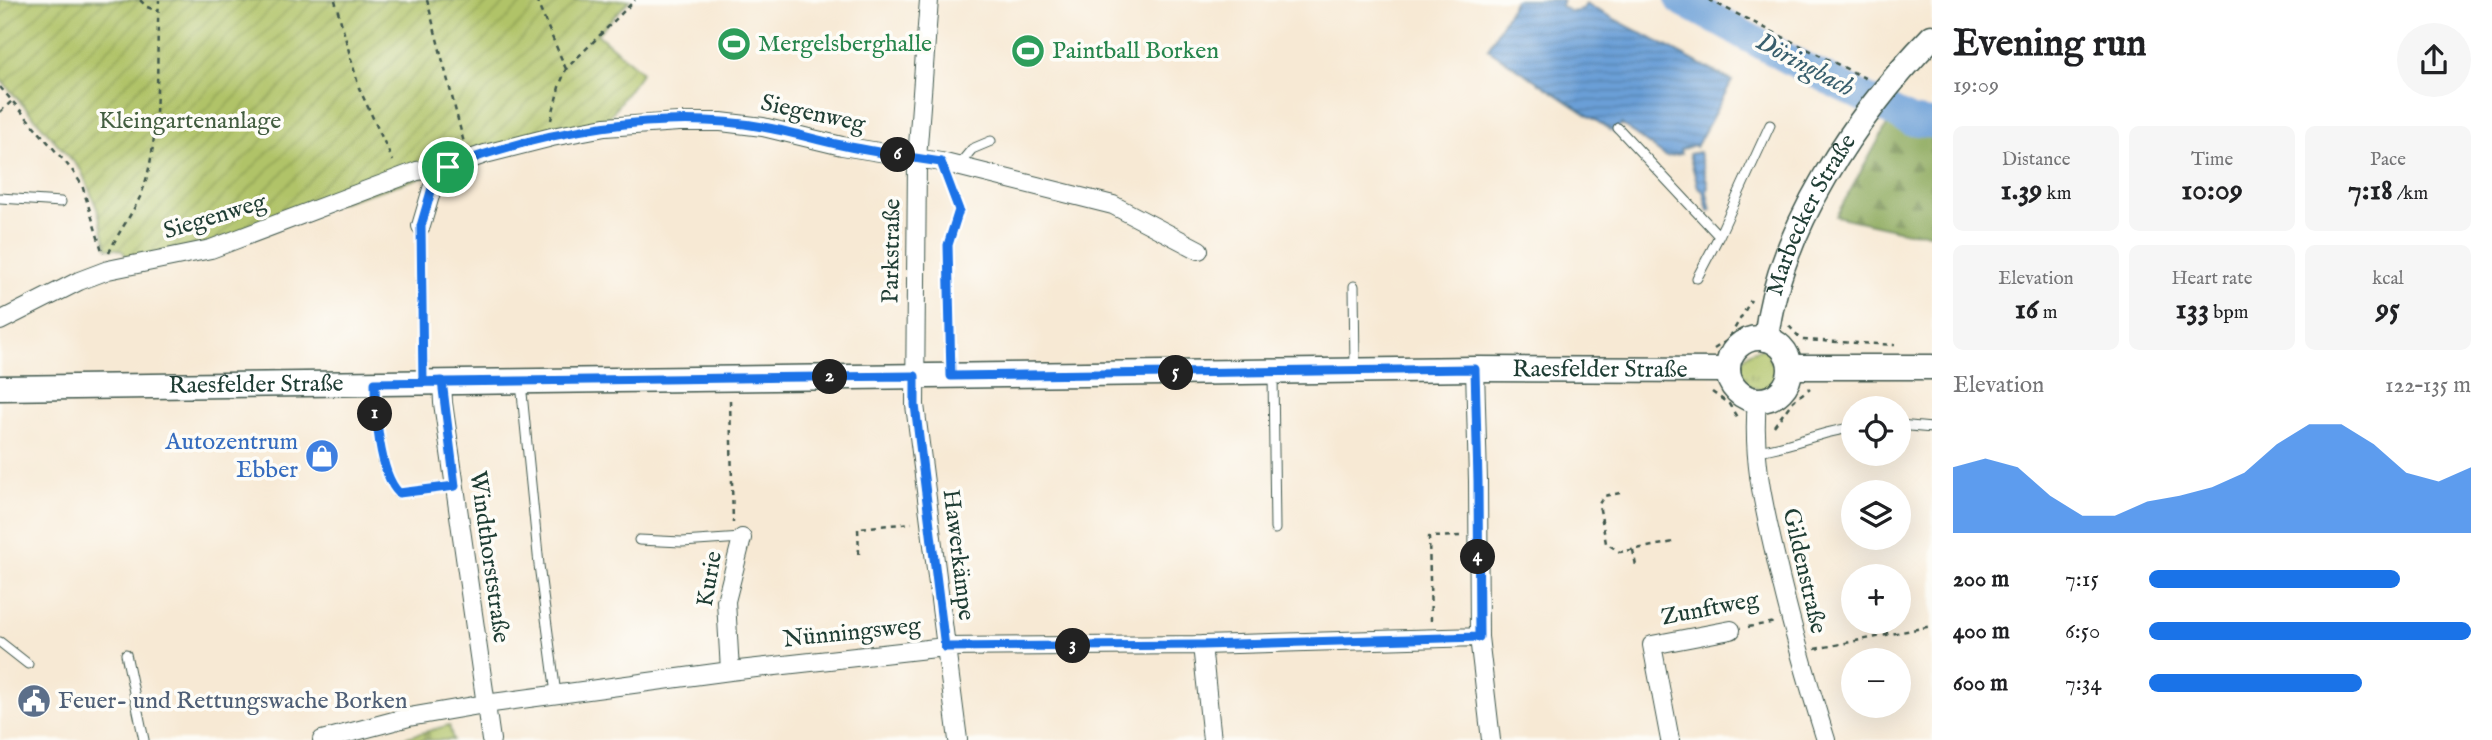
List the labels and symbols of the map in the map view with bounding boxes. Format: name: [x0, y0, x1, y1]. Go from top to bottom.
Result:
sports icon: Mergelsberghalle: [715, 25, 753, 63]
water label: Döringbach: [1750, 25, 1860, 105]
place label: Mergelsberghalle: [758, 29, 932, 60]
sports icon: Paintball Borken: [1009, 32, 1047, 70]
place label: Paintball Borken: [1052, 36, 1219, 67]
street label: Siegenweg: [758, 88, 869, 140]
park label: Kleingartenanlage: [99, 106, 281, 137]
street label: Marbecker Straße: [1759, 128, 1863, 300]
pin: [418, 137, 478, 197]
pin: 6: [880, 138, 916, 172]
street label: Siegenweg: [160, 186, 271, 247]
street label: Parkstraße: [876, 198, 908, 304]
street label: Raesfelder Straße: [1512, 354, 1687, 385]
pin: 5: [1158, 356, 1194, 390]
pin: 2: [812, 360, 848, 394]
street label: Raesfelder Straße: [168, 368, 344, 401]
pin: 1: [358, 396, 392, 432]
place label: Autozentrum Ebber: [164, 427, 298, 486]
shop icon: Autozentrum Ebber: [303, 437, 341, 475]
street label: Windthorststraße: [462, 469, 516, 645]
street label: Hawerkämpe: [935, 488, 981, 622]
street label: Gildenstraße: [1775, 505, 1833, 637]
pin: 4: [1460, 540, 1496, 574]
street label: Kurie: [690, 549, 730, 609]
street label: Zunftweg: [1659, 584, 1762, 634]
street label: Nünningsweg: [782, 610, 923, 656]
pin: 3: [1056, 628, 1090, 664]
public building icon: Feuer- und Rettungswache Borken: [15, 682, 53, 720]
place label: Feuer- und Rettungswache Borken: [58, 686, 408, 717]

